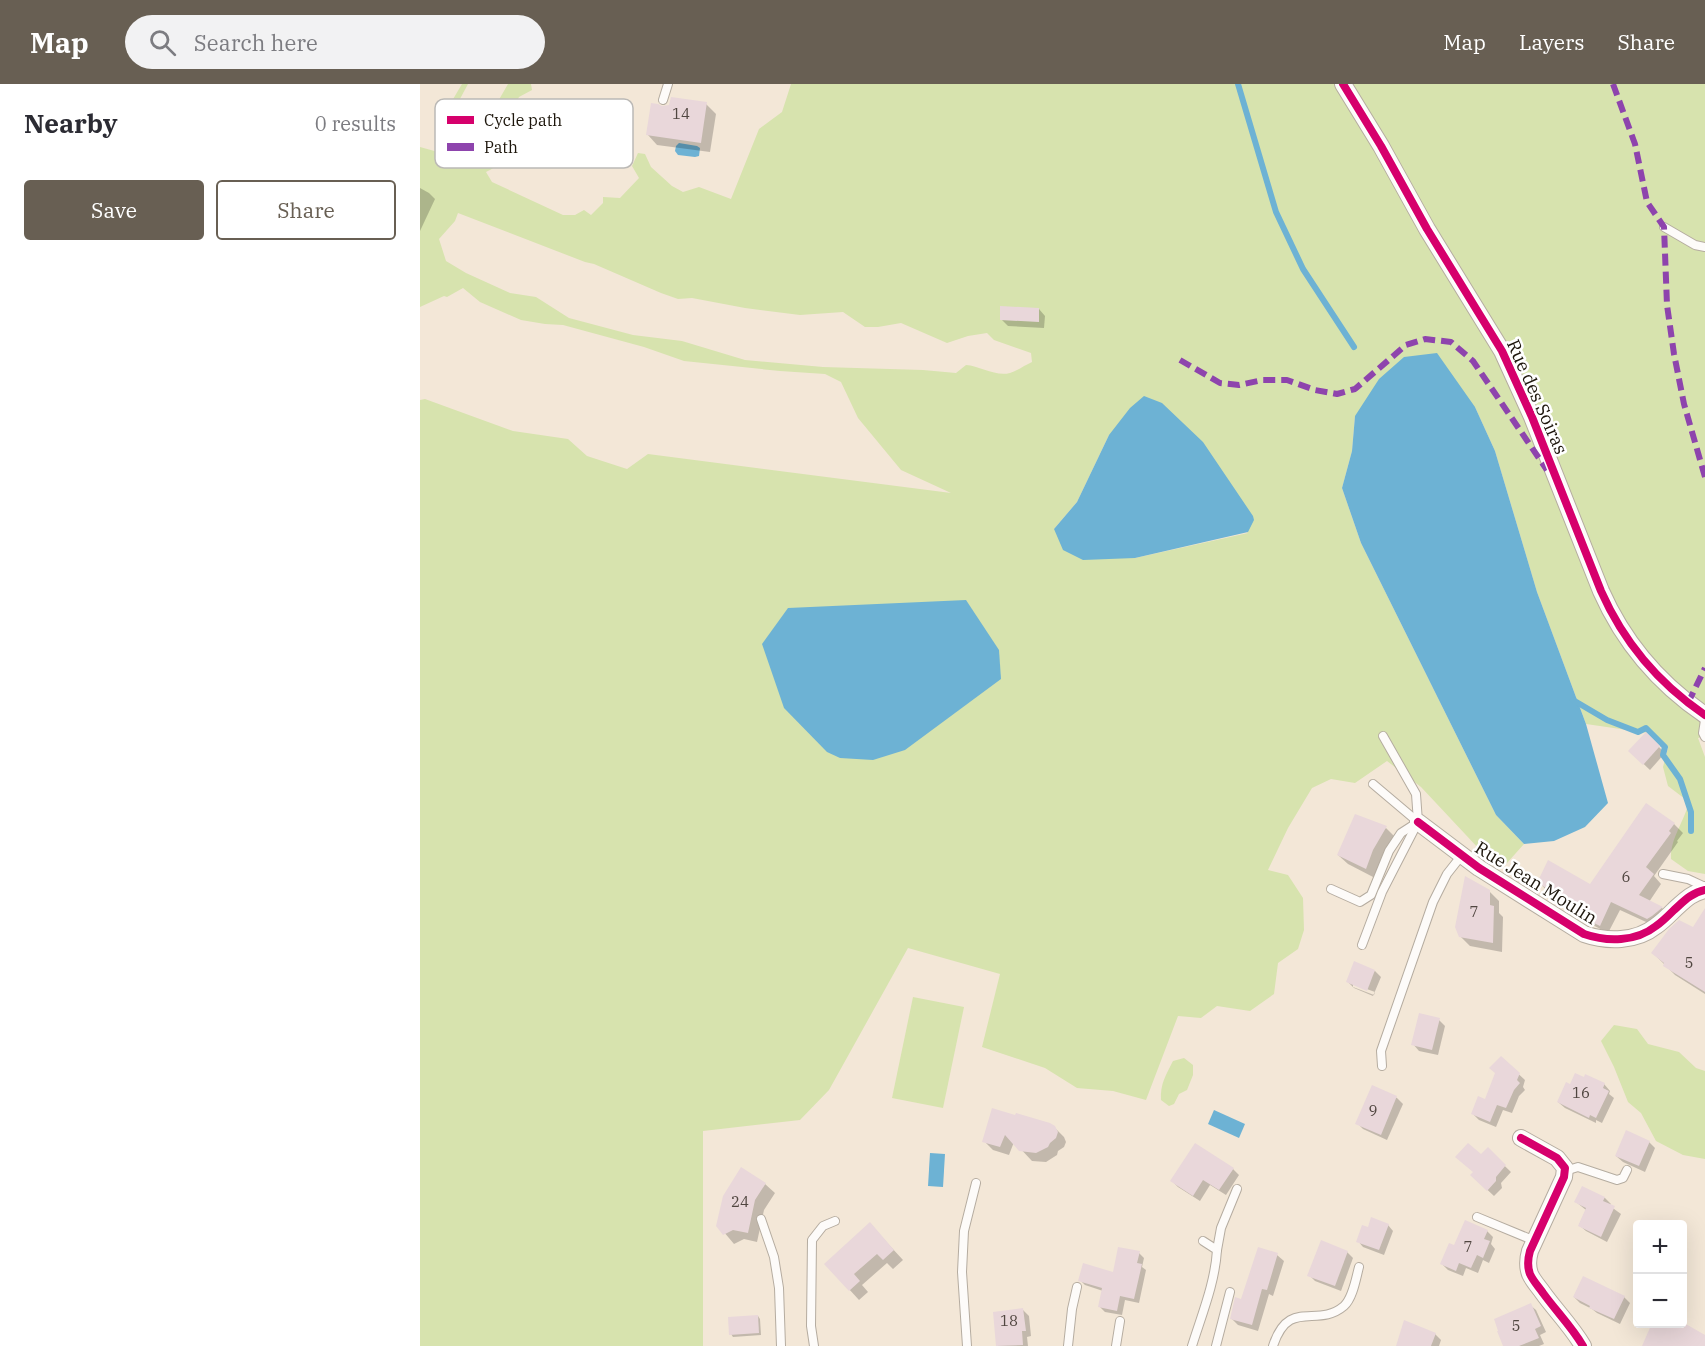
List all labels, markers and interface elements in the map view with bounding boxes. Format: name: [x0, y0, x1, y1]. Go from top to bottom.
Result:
search box: [125, 15, 545, 69]
text: Map: [30, 24, 89, 61]
icon: search: [146, 26, 179, 59]
text: Search here: [194, 28, 318, 57]
text: Map: [1443, 28, 1486, 56]
text: Layers: [1519, 28, 1585, 56]
text: Share: [1618, 28, 1675, 56]
legend: [435, 99, 633, 168]
house number: 14: [672, 104, 690, 123]
text: Nearby: [24, 106, 118, 140]
text: 0 results: [315, 110, 396, 137]
text: Cycle path: [484, 110, 562, 130]
text: Path: [484, 137, 518, 157]
button: Save: [24, 180, 204, 240]
button: Share: [216, 180, 396, 240]
street label: Rue des Soiras: [1502, 336, 1573, 458]
street label: Rue Jean Moulin: [1471, 836, 1602, 929]
house number: 6: [1621, 867, 1631, 886]
house number: 7: [1469, 902, 1479, 921]
house number: 5: [1684, 953, 1694, 972]
house number: 16: [1572, 1083, 1590, 1102]
house number: 9: [1368, 1101, 1378, 1120]
house number: 24: [731, 1192, 749, 1211]
map controls: [1633, 1220, 1687, 1328]
button: +: [1633, 1220, 1687, 1274]
house number: 7: [1463, 1237, 1473, 1256]
button: −: [1633, 1274, 1687, 1328]
house number: 18: [1000, 1311, 1018, 1330]
house number: 5: [1511, 1316, 1521, 1335]

